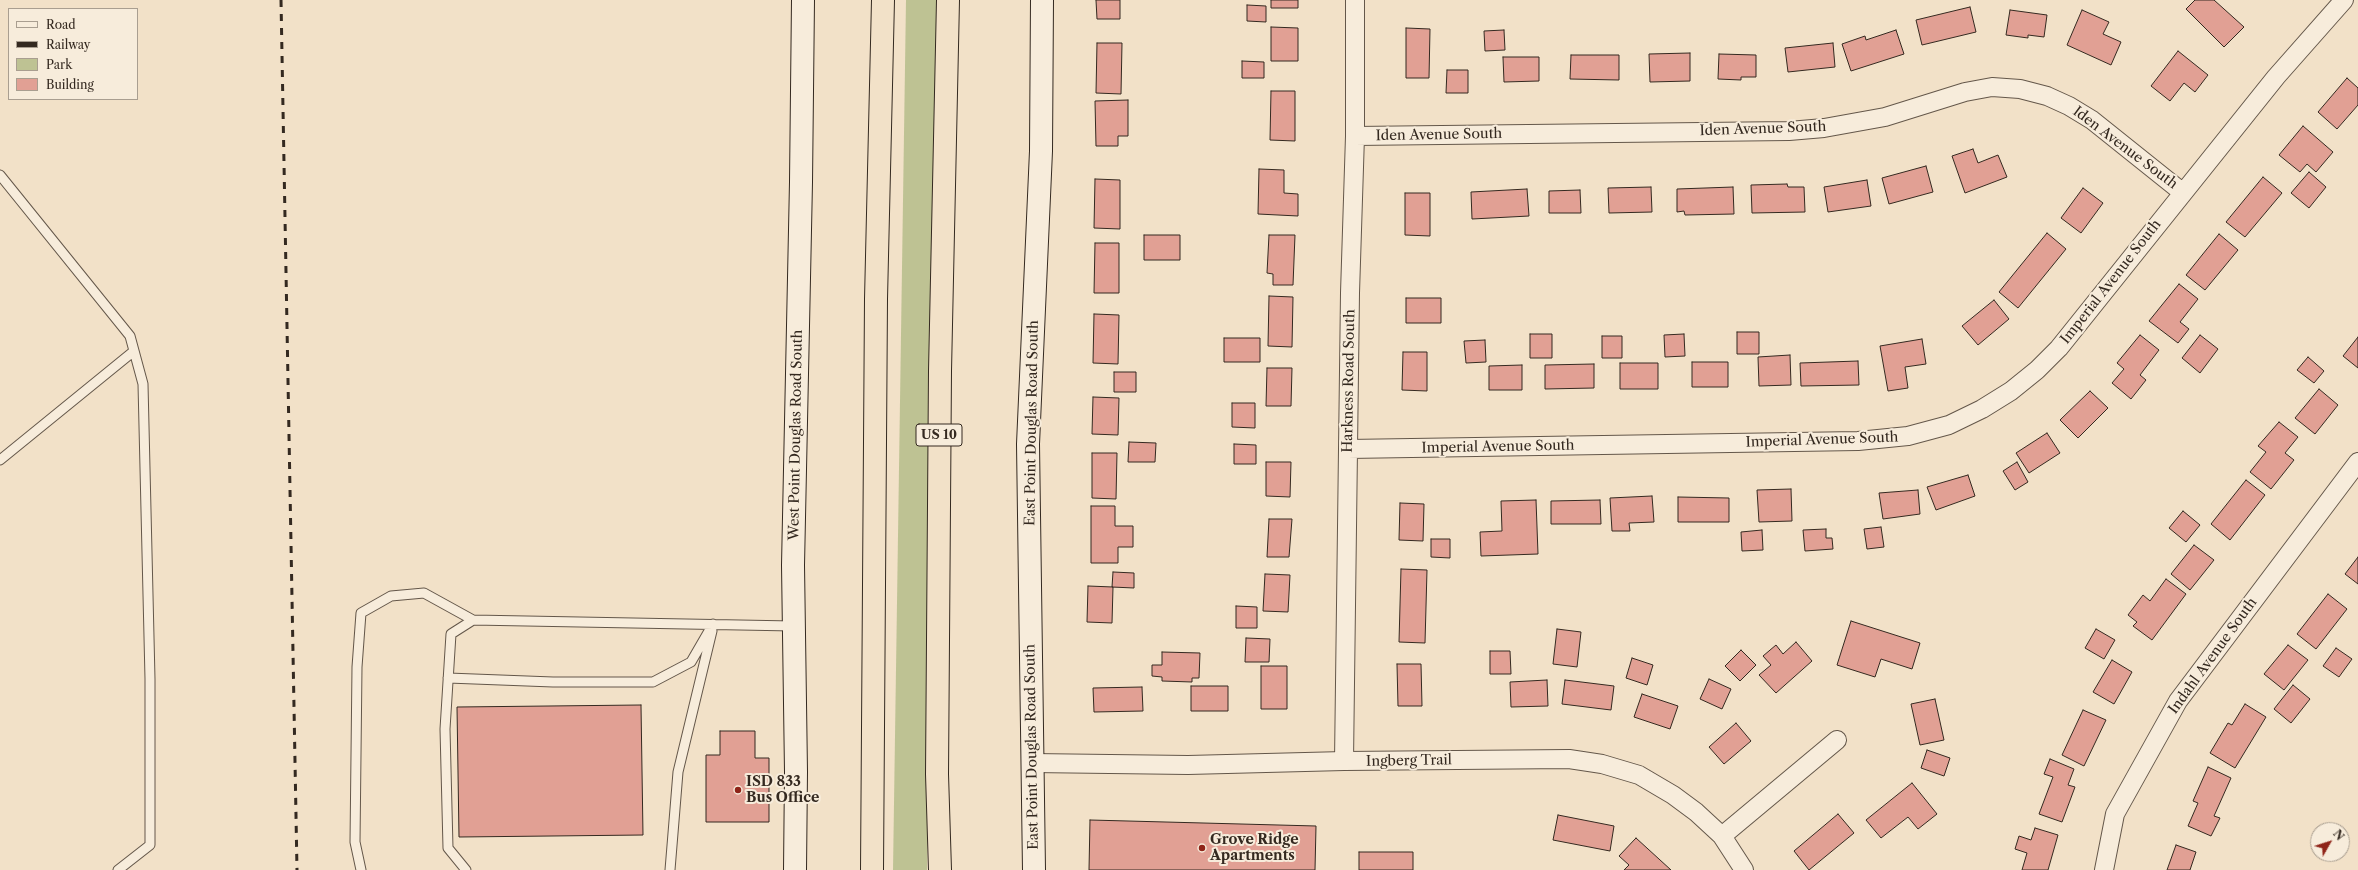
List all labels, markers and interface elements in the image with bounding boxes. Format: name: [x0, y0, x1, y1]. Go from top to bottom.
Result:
legend: [8, 8, 138, 100]
text: Road: [46, 17, 76, 32]
text: Railway: [46, 37, 91, 52]
text: Park: [46, 57, 72, 72]
text: Building: [46, 77, 94, 92]
street label: Iden Avenue South: [2069, 103, 2181, 193]
street label: Iden Avenue South: [1699, 118, 1827, 140]
street label: Iden Avenue South: [1376, 125, 1502, 145]
street label: Imperial Avenue South: [2057, 217, 2165, 347]
street label: Harkness Road South: [1339, 309, 1359, 453]
street label: East Point Douglas Road South: [1022, 320, 1042, 526]
street label: West Point Douglas Road South: [786, 329, 806, 541]
road number: US 10: [916, 424, 962, 446]
street label: Imperial Avenue South: [1745, 429, 1899, 451]
street label: Imperial Avenue South: [1421, 437, 1575, 457]
street label: Indahl Avenue South: [2165, 595, 2261, 717]
street label: East Point Douglas Road South: [1022, 644, 1042, 850]
street label: Ingberg Trail: [1366, 752, 1452, 770]
place label: ISD 833 Bus Office: [746, 774, 819, 806]
marker: ISD 833 Bus Office: [733, 785, 743, 795]
north arrow: [2310, 822, 2350, 862]
text: N: [2330, 827, 2347, 843]
place label: Grove Ridge Apartments: [1210, 832, 1299, 864]
marker: Grove Ridge Apartments: [1197, 843, 1207, 853]

